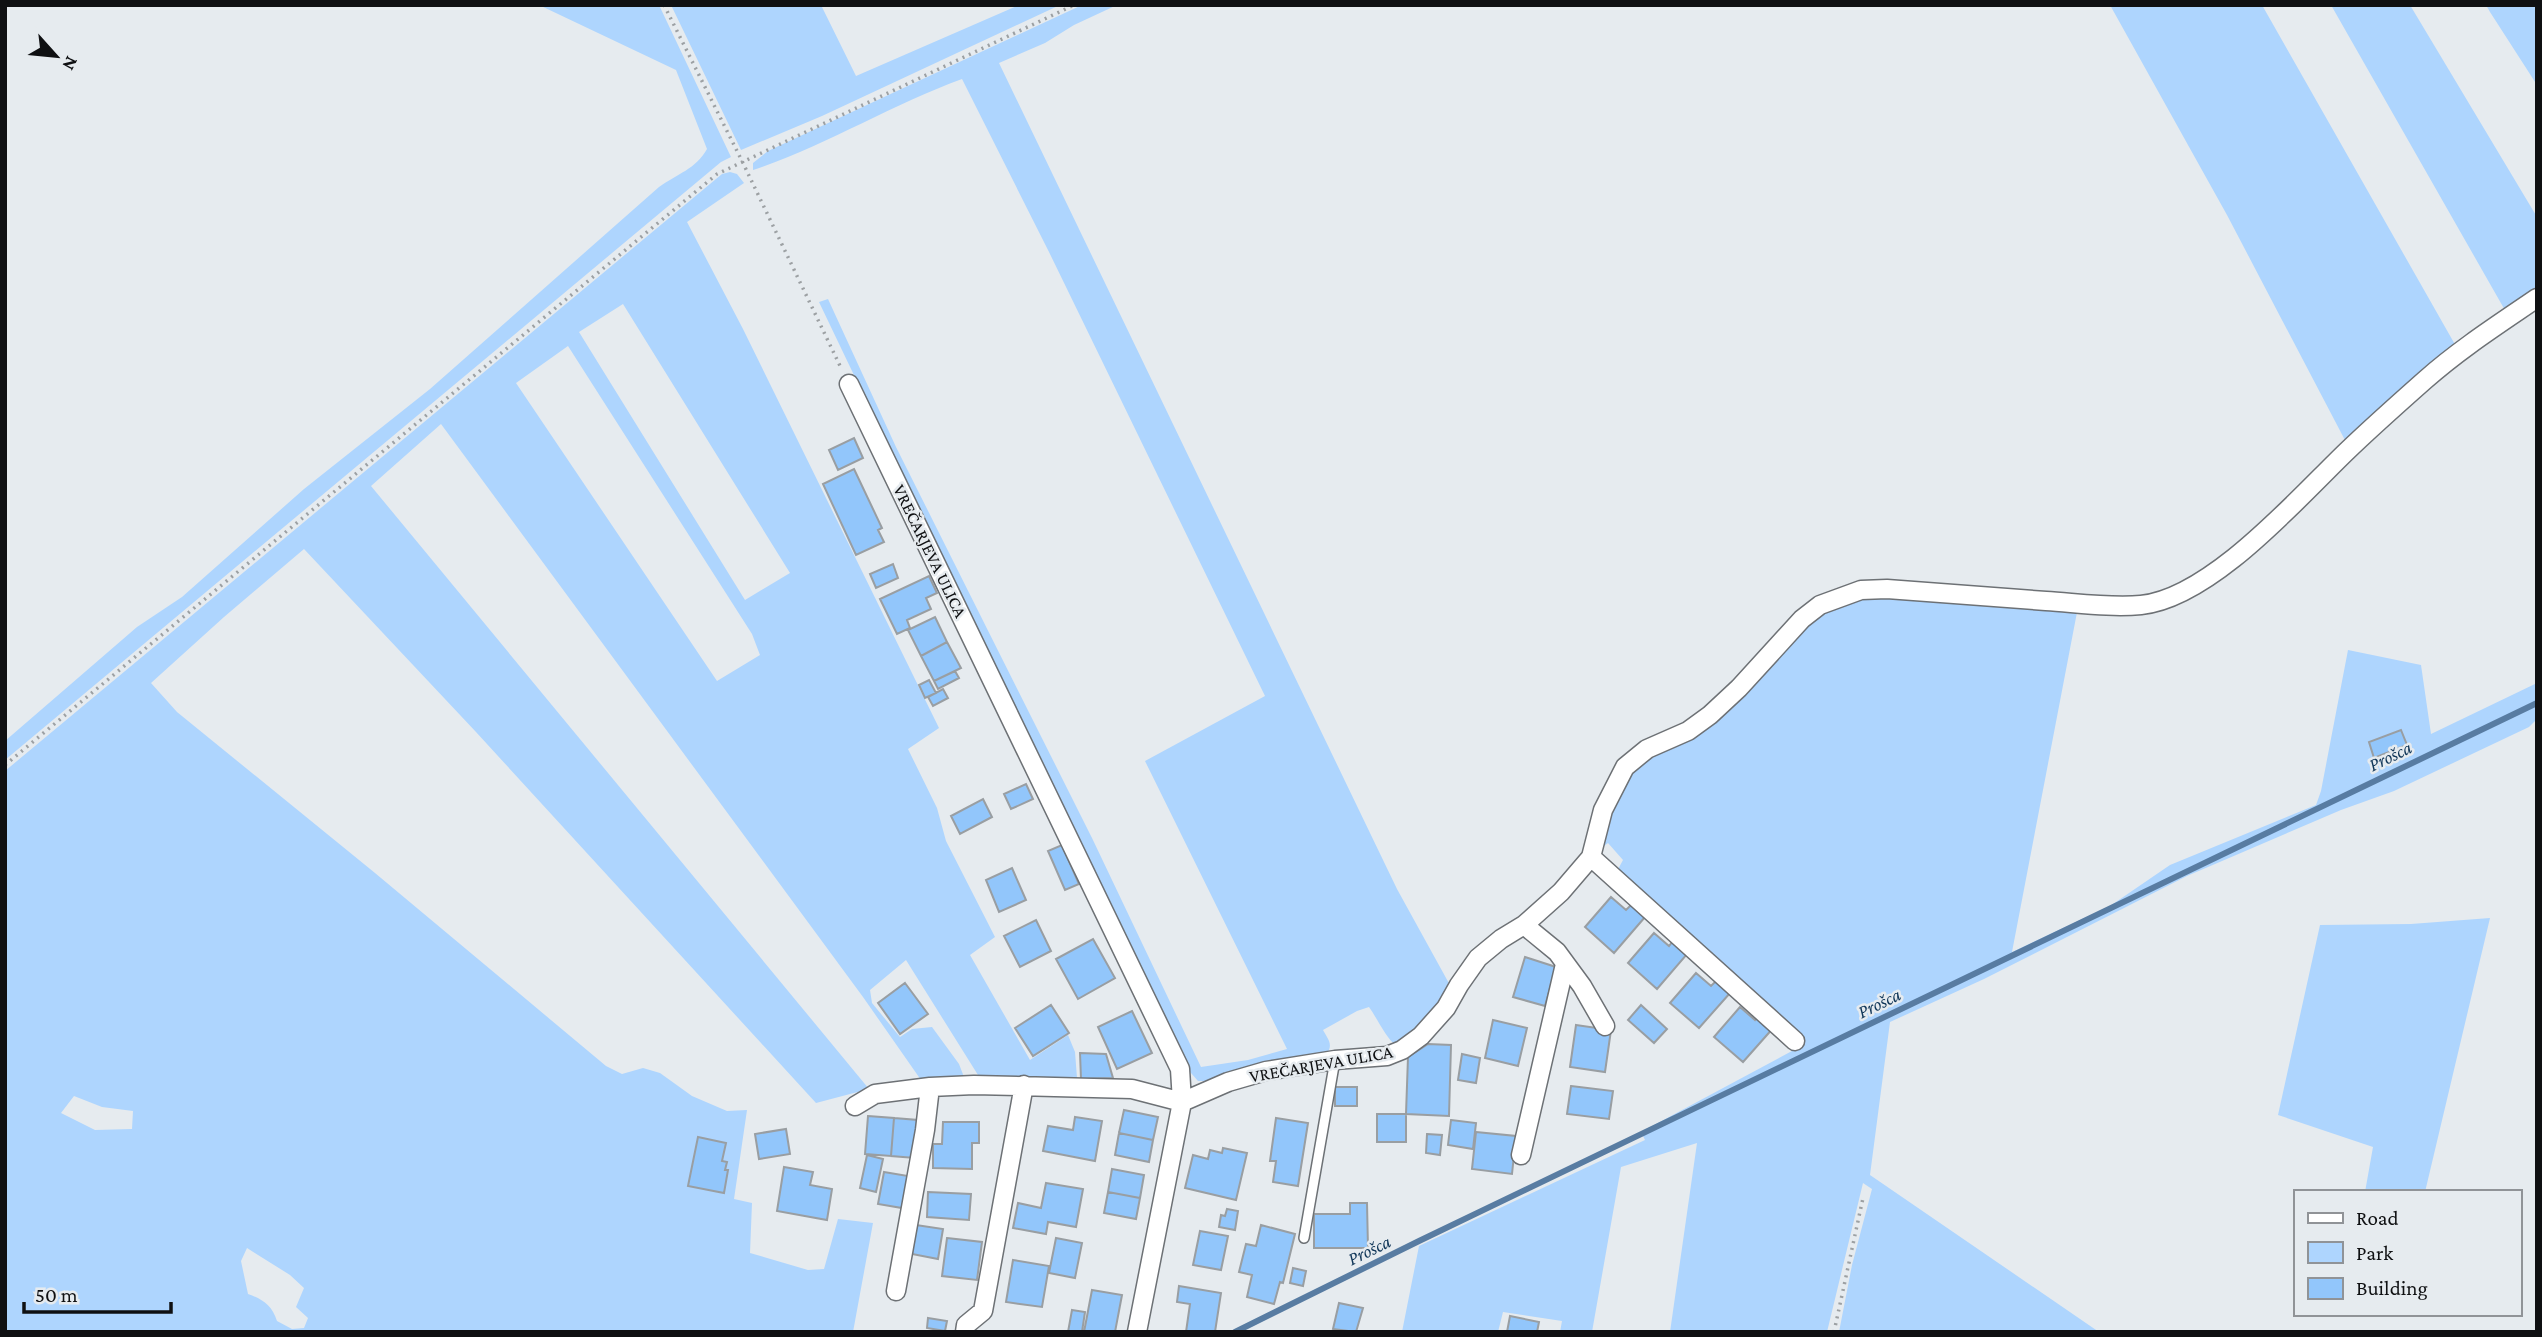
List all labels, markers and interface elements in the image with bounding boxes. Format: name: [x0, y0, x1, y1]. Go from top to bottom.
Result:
north arrow: [21, 21, 91, 91]
text: N: [58, 53, 83, 74]
street label: VREČARJEVA ULICA: [889, 481, 971, 621]
water label: Prošca: [2365, 737, 2415, 775]
water label: Prošca: [1854, 984, 1904, 1022]
street label: VREČARJEVA ULICA: [1248, 1041, 1395, 1086]
legend: [2294, 1190, 2521, 1316]
text: Road: [2356, 1206, 2399, 1230]
water label: Prošca: [1344, 1231, 1394, 1269]
text: Park: [2356, 1241, 2393, 1265]
scale bar: [24, 1270, 172, 1314]
text: Building: [2356, 1276, 2428, 1300]
text: 50 m: [35, 1283, 78, 1307]

